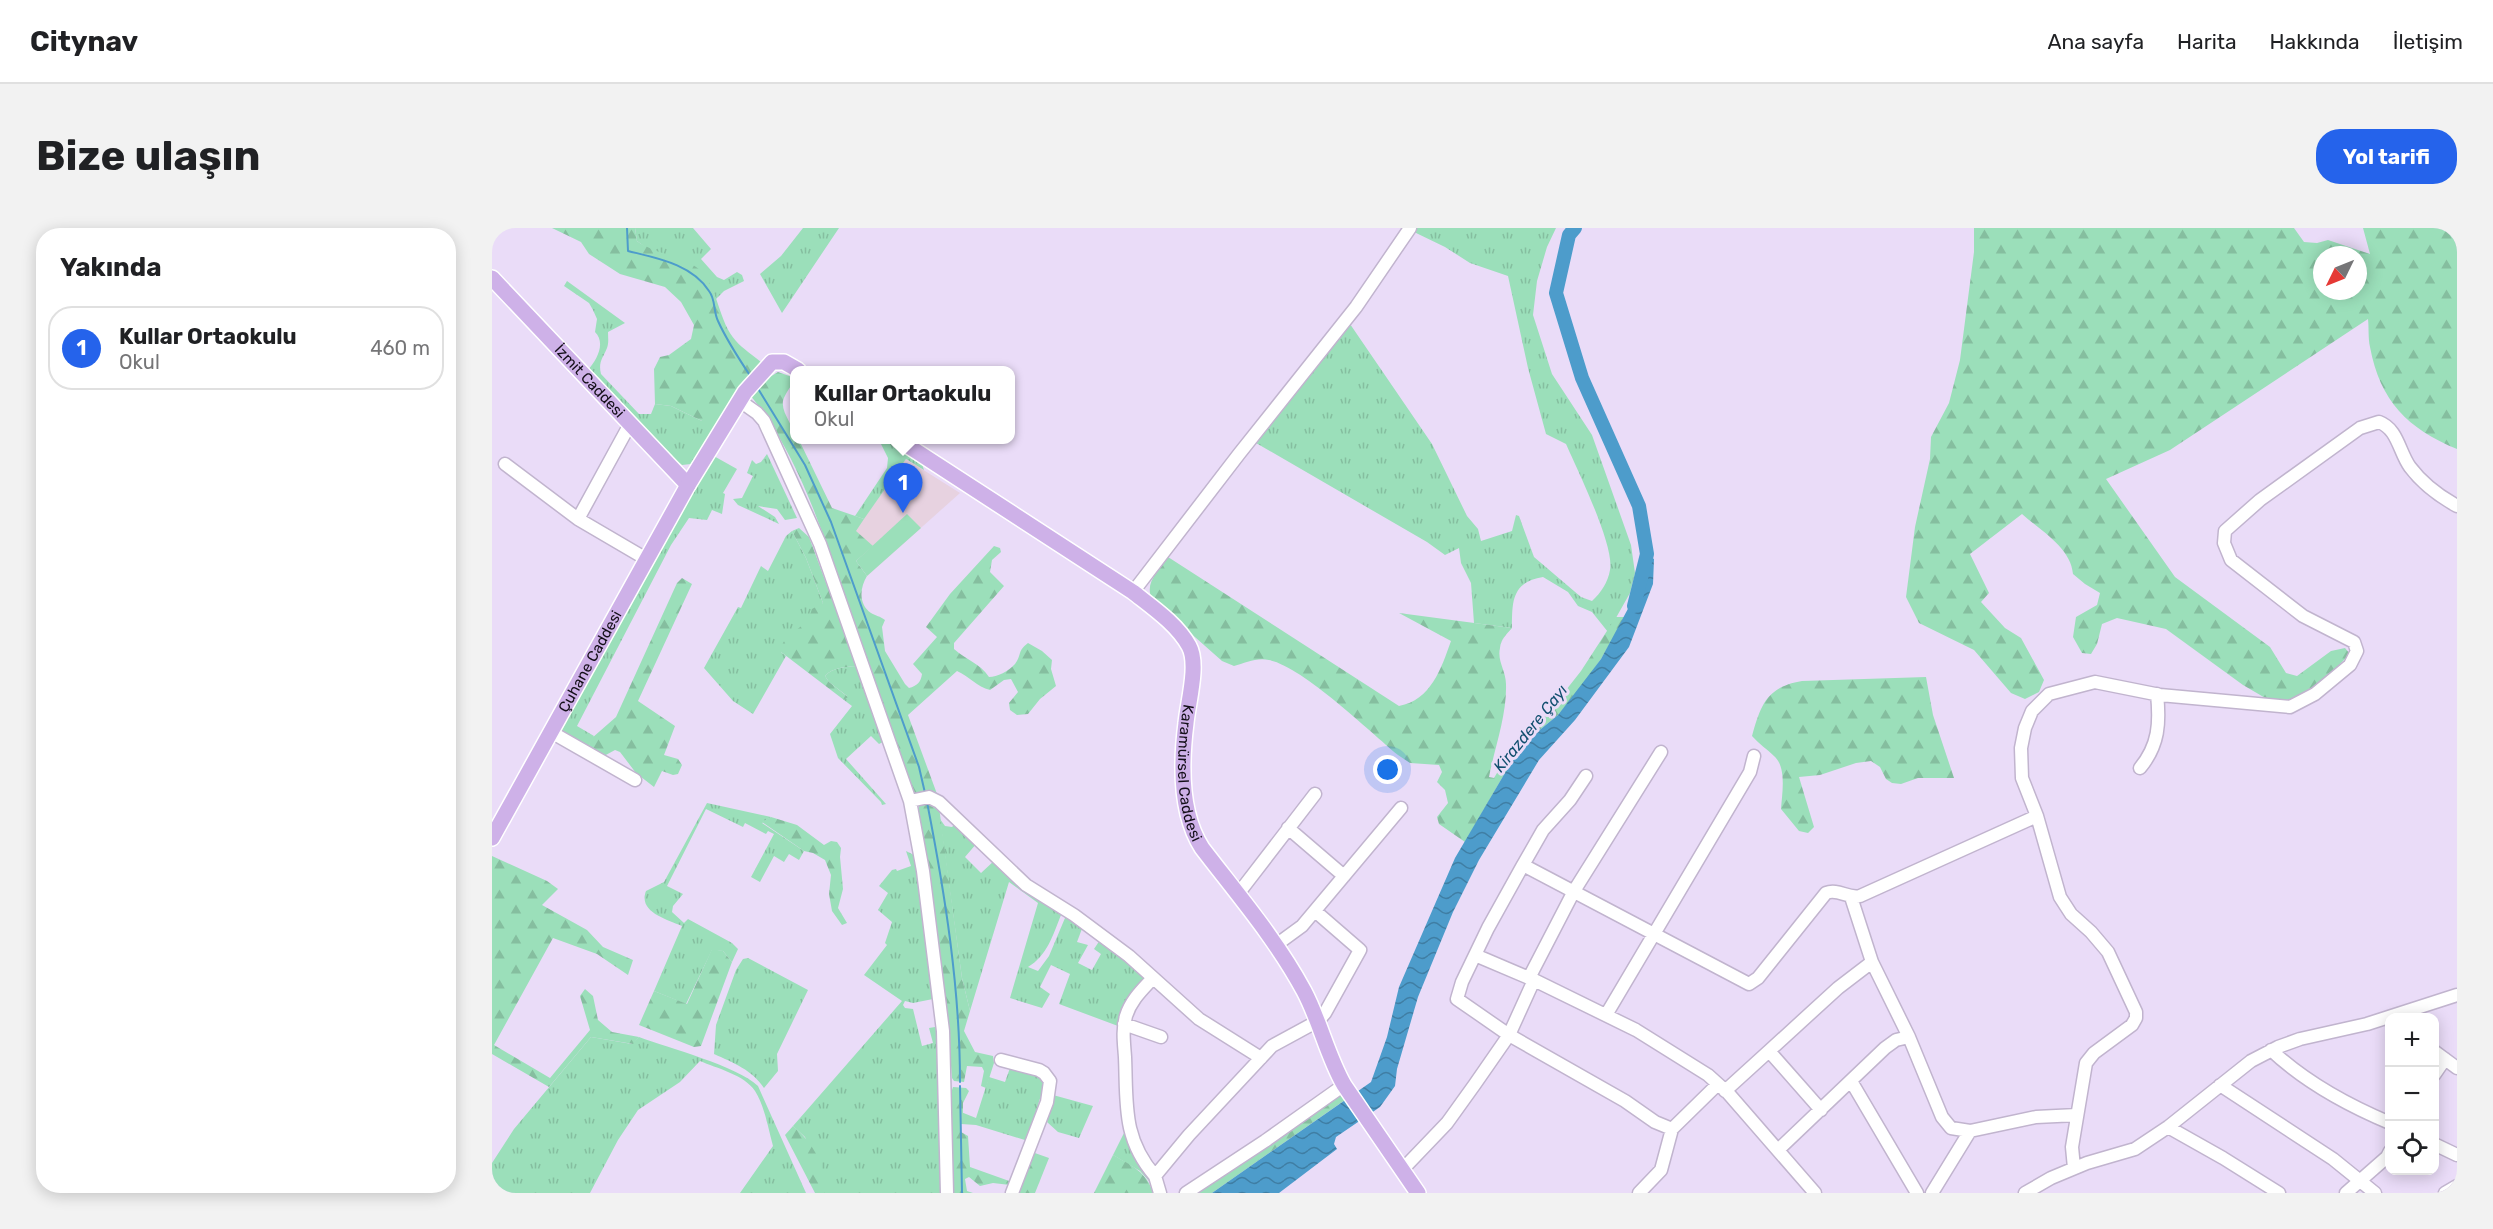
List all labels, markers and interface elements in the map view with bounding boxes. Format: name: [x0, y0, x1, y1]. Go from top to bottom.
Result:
text: Citynav: [30, 25, 138, 58]
text: Ana sayfa: [2047, 29, 2144, 54]
text: Harita: [2177, 29, 2237, 54]
text: Hakkında: [2270, 29, 2360, 54]
text: İletişim: [2393, 29, 2463, 54]
button: Yol tarifi: [2316, 129, 2457, 184]
text: Bize ulaşın: [36, 131, 260, 181]
north arrow: [2313, 246, 2367, 300]
text: Yakında: [60, 252, 162, 283]
text: Kullar Ortaokulu: [119, 323, 297, 350]
text: 1: [77, 336, 86, 360]
text: 460 m: [370, 336, 430, 360]
street label: İzmit Caddesi: [551, 341, 629, 421]
text: Okul: [119, 350, 160, 374]
popup: [790, 366, 1015, 444]
text: Kullar Ortaokulu: [814, 380, 991, 407]
text: Okul: [814, 407, 854, 431]
pin: 1: [884, 464, 922, 513]
street label: Çuhane Caddesi: [555, 607, 625, 715]
water label: Kirazdere Çayı: [1489, 681, 1571, 776]
street label: Karamürsel Caddesi: [1174, 703, 1206, 845]
your location: [1373, 755, 1402, 784]
map controls: [2385, 1013, 2439, 1175]
button: +: [2385, 1013, 2439, 1067]
button: −: [2385, 1067, 2439, 1121]
button: locate: [2385, 1121, 2439, 1175]

